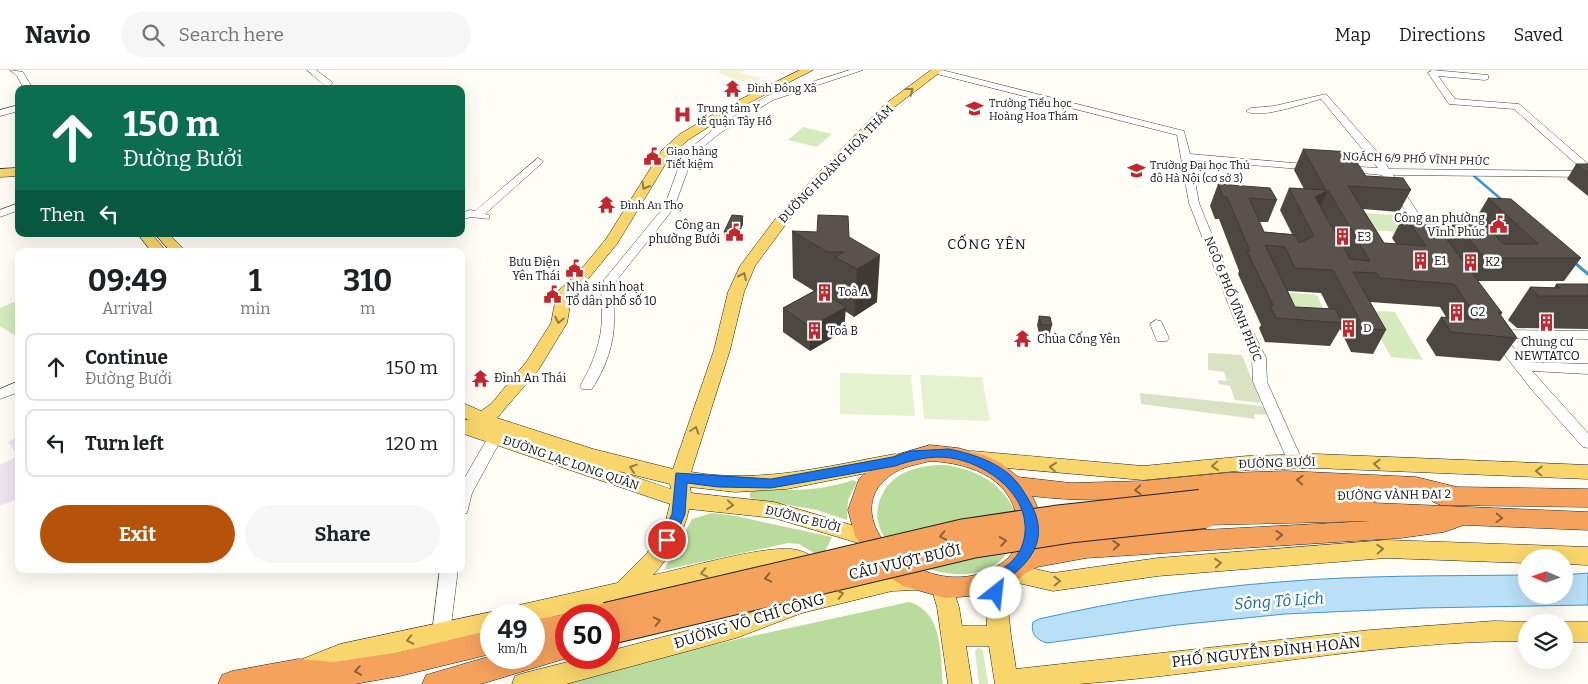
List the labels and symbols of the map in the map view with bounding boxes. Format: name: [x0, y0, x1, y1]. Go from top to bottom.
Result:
temple icon: Đình Đông Xã: [723, 78, 743, 98]
place label: Đình Đông Xã: [747, 82, 817, 95]
one-way arrow: [904, 88, 913, 96]
place label: Trường Tiểu học Hoàng Hoa Thám: [989, 97, 1079, 123]
school or university icon: Trường Tiểu học Hoàng Hoa Thám: [965, 99, 985, 119]
street label: ĐƯỜNG HOÀNG HOA THÁM: [775, 101, 896, 226]
place label: Trung tâm Y tế quận Tây Hồ: [697, 102, 772, 128]
hospital icon: Trung tâm Y tế quận Tây Hồ: [673, 104, 693, 124]
place label: Giao hàng Tiết kiệm: [666, 145, 718, 171]
public building icon: Giao hàng Tiết kiệm: [642, 147, 662, 167]
street label: NGÁCH 6/9 PHỐ VĨNH PHÚC: [1342, 148, 1490, 168]
place label: Trường Đại học Thủ đô Hà Nội (cơ sở 3): [1150, 159, 1250, 185]
school or university icon: Trường Đại học Thủ đô Hà Nội (cơ sở 3): [1126, 161, 1146, 181]
one-way arrow: [642, 181, 652, 190]
temple icon: Đình An Thọ: [596, 195, 616, 215]
place label: Đình An Thọ: [620, 199, 683, 212]
place label: Công an phường Vĩnh Phúc: [1394, 211, 1485, 239]
public building icon: Công an phường Vĩnh Phúc: [1489, 215, 1509, 235]
place label: Công an phường Bưởi: [649, 218, 720, 246]
public building icon: Công an phường Bưởi: [724, 222, 744, 242]
building icon: E3: [1333, 227, 1353, 247]
place label: E3: [1357, 230, 1371, 244]
district label: CỐNG YÊN: [947, 233, 1027, 253]
street label: NGÕ 6 PHỐ VĨNH PHÚC: [1201, 234, 1266, 364]
building icon: E1: [1410, 251, 1430, 271]
building icon: K2: [1461, 252, 1481, 272]
place label: E1: [1434, 254, 1446, 268]
place label: Bưu Điện Yên Thái: [509, 255, 560, 283]
place label: K2: [1485, 255, 1500, 269]
public building icon: Bưu Điện Yên Thái: [564, 259, 584, 279]
one-way arrow: [737, 272, 747, 281]
place label: Nhà sinh hoạt Tổ dân phố số 10: [566, 280, 657, 308]
building icon: Toà A: [814, 282, 834, 302]
public building icon: Nhà sinh hoạt Tổ dân phố số 10: [542, 284, 562, 304]
place label: Toà A: [838, 285, 869, 299]
building icon: G2: [1446, 302, 1466, 322]
place label: G2: [1470, 305, 1485, 319]
building icon: Chung cư NEWTATCO: [1537, 313, 1557, 333]
one-way arrow: [554, 315, 565, 324]
building icon: D: [1339, 318, 1359, 338]
building icon: Toà B: [804, 321, 824, 341]
place label: D: [1363, 321, 1372, 335]
place label: Toà B: [828, 324, 858, 338]
temple icon: Chùa Cống Yên: [1013, 329, 1033, 349]
place label: Chùa Cống Yên: [1037, 331, 1121, 346]
place label: Chung cư NEWTATCO: [1514, 335, 1580, 363]
temple icon: Đình An Thái: [470, 368, 490, 388]
place label: Đình An Thái: [494, 371, 567, 385]
one-way arrow: [690, 427, 700, 435]
street label: ĐƯỜNG LẠC LONG QUÂN: [501, 432, 642, 493]
street label: ĐƯỜNG BƯỞI: [1238, 454, 1316, 471]
one-way arrow: [1373, 458, 1381, 469]
one-way arrow: [1210, 460, 1218, 471]
one-way arrow: [1048, 462, 1056, 473]
one-way arrow: [629, 463, 637, 473]
one-way arrow: [1535, 466, 1543, 476]
one-way arrow: [1296, 475, 1304, 486]
one-way arrow: [1134, 485, 1142, 495]
street label: ĐƯỜNG VÀNH ĐAI 2: [1337, 486, 1451, 503]
one-way arrow: [726, 500, 734, 511]
street label: ĐƯỜNG BƯỞI: [764, 502, 842, 535]
one-way arrow: [1495, 512, 1503, 523]
pin: [646, 519, 688, 561]
one-way arrow: [939, 530, 948, 541]
one-way arrow: [1275, 530, 1283, 541]
one-way arrow: [998, 537, 1007, 547]
street label: CẦU VƯỢT BƯỞI: [847, 539, 963, 584]
one-way arrow: [1113, 539, 1121, 550]
one-way arrow: [1376, 544, 1384, 555]
north arrow: [1518, 549, 1572, 604]
one-way arrow: [1214, 557, 1222, 568]
position arrow: [969, 566, 1021, 618]
one-way arrow: [700, 567, 709, 578]
one-way arrow: [764, 572, 773, 583]
one-way arrow: [1054, 576, 1061, 586]
water label: Sông Tô Lịch: [1234, 588, 1324, 614]
one-way arrow: [836, 589, 845, 600]
street label: ĐƯỜNG VÕ CHÍ CÔNG: [672, 590, 826, 652]
speed limit sign: 50: [555, 604, 620, 669]
one-way arrow: [653, 616, 662, 627]
street label: PHỐ NGUYỄN ĐÌNH HOÀN: [1170, 631, 1361, 671]
one-way arrow: [405, 634, 414, 645]
one-way arrow: [354, 665, 362, 675]

